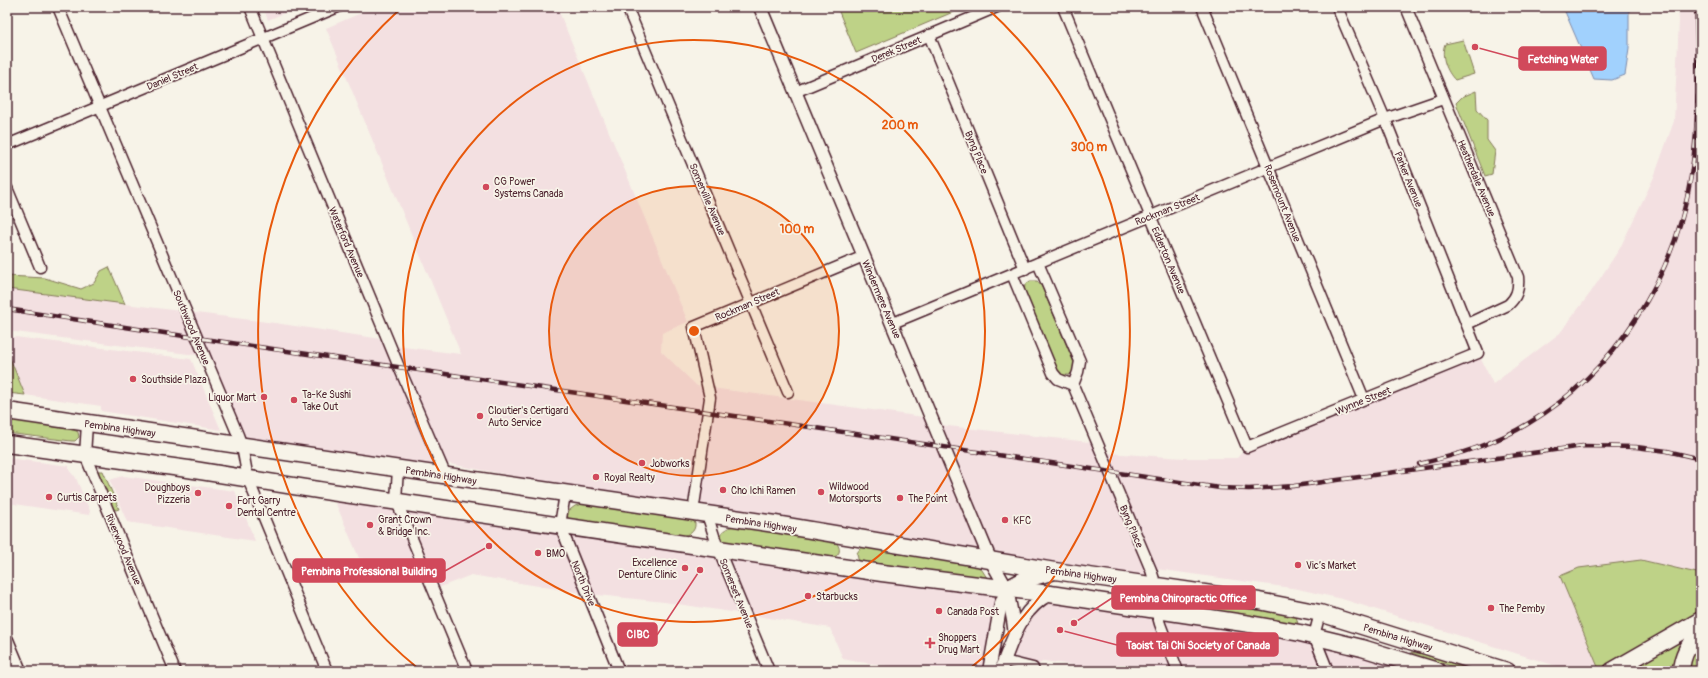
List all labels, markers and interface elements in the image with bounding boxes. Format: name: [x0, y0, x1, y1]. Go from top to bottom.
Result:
street label: Derek Street: [870, 34, 924, 66]
callout: Fetching Water: [1519, 47, 1606, 70]
text: Fetching Water: [1528, 53, 1600, 66]
street label: Daniel Street: [145, 60, 201, 93]
text: 200 m: [882, 118, 919, 133]
street label: Byng Place: [962, 129, 990, 176]
street label: Heatherdale Avenue: [1455, 138, 1498, 219]
text: 300 m: [1071, 140, 1108, 155]
street label: Parker Avenue: [1391, 150, 1425, 209]
street label: Somerville Avenue: [686, 162, 728, 237]
street label: Rosemount Avenue: [1261, 163, 1303, 244]
place label: CG Power Systems Canada: [494, 176, 564, 200]
marker: CG Power Systems Canada: [481, 182, 491, 192]
street label: Rockman Street: [1133, 191, 1202, 228]
street label: Waterford Avenue: [326, 205, 366, 280]
text: 100 m: [780, 222, 815, 237]
street label: Edderton Avenue: [1149, 225, 1188, 296]
street label: Windermere Avenue: [859, 258, 903, 341]
street label: Rockman Street: [713, 286, 782, 324]
street label: Southwood Avenue: [170, 288, 212, 367]
centre of rings: [687, 324, 701, 338]
marker: Southside Plaza: [128, 374, 138, 384]
place label: Southside Plaza: [141, 374, 207, 386]
street label: Wynne Street: [1334, 384, 1394, 417]
place label: Ta-Ke Sushi Take Out: [302, 389, 351, 413]
place label: Liquor Mart: [208, 392, 257, 404]
marker: Liquor Mart: [259, 392, 269, 402]
marker: Ta-Ke Sushi Take Out: [289, 395, 299, 405]
place label: Cloutier's Certigard Auto Service: [488, 405, 568, 429]
marker: Cloutier's Certigard Auto Service: [475, 411, 485, 421]
street label: Pembina Highway: [83, 418, 157, 440]
marker: Jobworks: [637, 458, 647, 468]
place label: Jobworks: [650, 458, 690, 470]
street label: Pembina Highway: [404, 464, 478, 488]
marker: Royal Realty: [591, 472, 601, 482]
place label: Royal Realty: [604, 472, 655, 484]
place label: Wildwood Motorsports: [829, 481, 882, 505]
place label: Doughboys Pizzeria: [144, 482, 191, 506]
marker: Cho Ichi Ramen: [718, 485, 728, 495]
place label: Cho Ichi Ramen: [731, 485, 796, 497]
marker: Wildwood Motorsports: [816, 487, 826, 497]
marker: Doughboys Pizzeria: [193, 488, 203, 498]
marker: Curtis Carpets: [44, 492, 54, 502]
place label: Curtis Carpets: [57, 492, 117, 504]
marker: The Point: [895, 493, 905, 503]
place label: The Point: [908, 493, 948, 505]
place label: Fort Garry Dental Centre: [237, 495, 296, 519]
marker: Fort Garry Dental Centre: [224, 501, 234, 511]
street label: Byng Place: [1117, 503, 1145, 550]
street label: Riverwood Avenue: [103, 512, 144, 587]
street label: Pembina Highway: [724, 512, 798, 536]
place label: Grant Crown & Bridge Inc.: [378, 514, 432, 538]
marker: KFC: [1000, 515, 1010, 525]
place label: KFC: [1013, 515, 1031, 527]
marker: Grant Crown & Bridge Inc.: [365, 520, 375, 530]
marker: BMO: [533, 548, 543, 558]
place label: BMO: [546, 548, 565, 560]
place label: Excellence Denture Clinic: [618, 557, 677, 581]
street label: Somerset Avenue: [717, 557, 756, 630]
callout: Pembina Professional Building: [293, 559, 445, 582]
street label: North Drive: [569, 559, 598, 608]
marker: Vic’s Market: [1293, 560, 1303, 570]
place label: Vic’s Market: [1306, 560, 1357, 572]
marker: Excellence Denture Clinic: [680, 563, 690, 573]
street label: Pembina Highway: [1044, 564, 1118, 586]
text: Pembina Professional Building: [301, 565, 438, 578]
callout: Pembina Chiropractic Office: [1112, 586, 1255, 609]
marker: Starbucks: [803, 591, 813, 601]
place label: Starbucks: [816, 591, 858, 603]
text: Pembina Chiropractic Office: [1119, 592, 1247, 605]
marker: The Pemby: [1486, 603, 1496, 613]
place label: The Pemby: [1499, 603, 1545, 615]
marker: Canada Post: [934, 606, 944, 616]
place label: Canada Post: [947, 606, 1000, 618]
street label: Pembina Highway: [1362, 622, 1435, 654]
callout: CIBC: [618, 623, 657, 646]
text: CIBC: [627, 628, 650, 641]
place label: Shoppers Drug Mart: [938, 632, 980, 656]
callout: Taoist Tai Chi Society of Canada: [1117, 633, 1278, 656]
marker: Shoppers Drug Mart: [925, 638, 935, 648]
text: Taoist Tai Chi Society of Canada: [1125, 639, 1270, 652]

